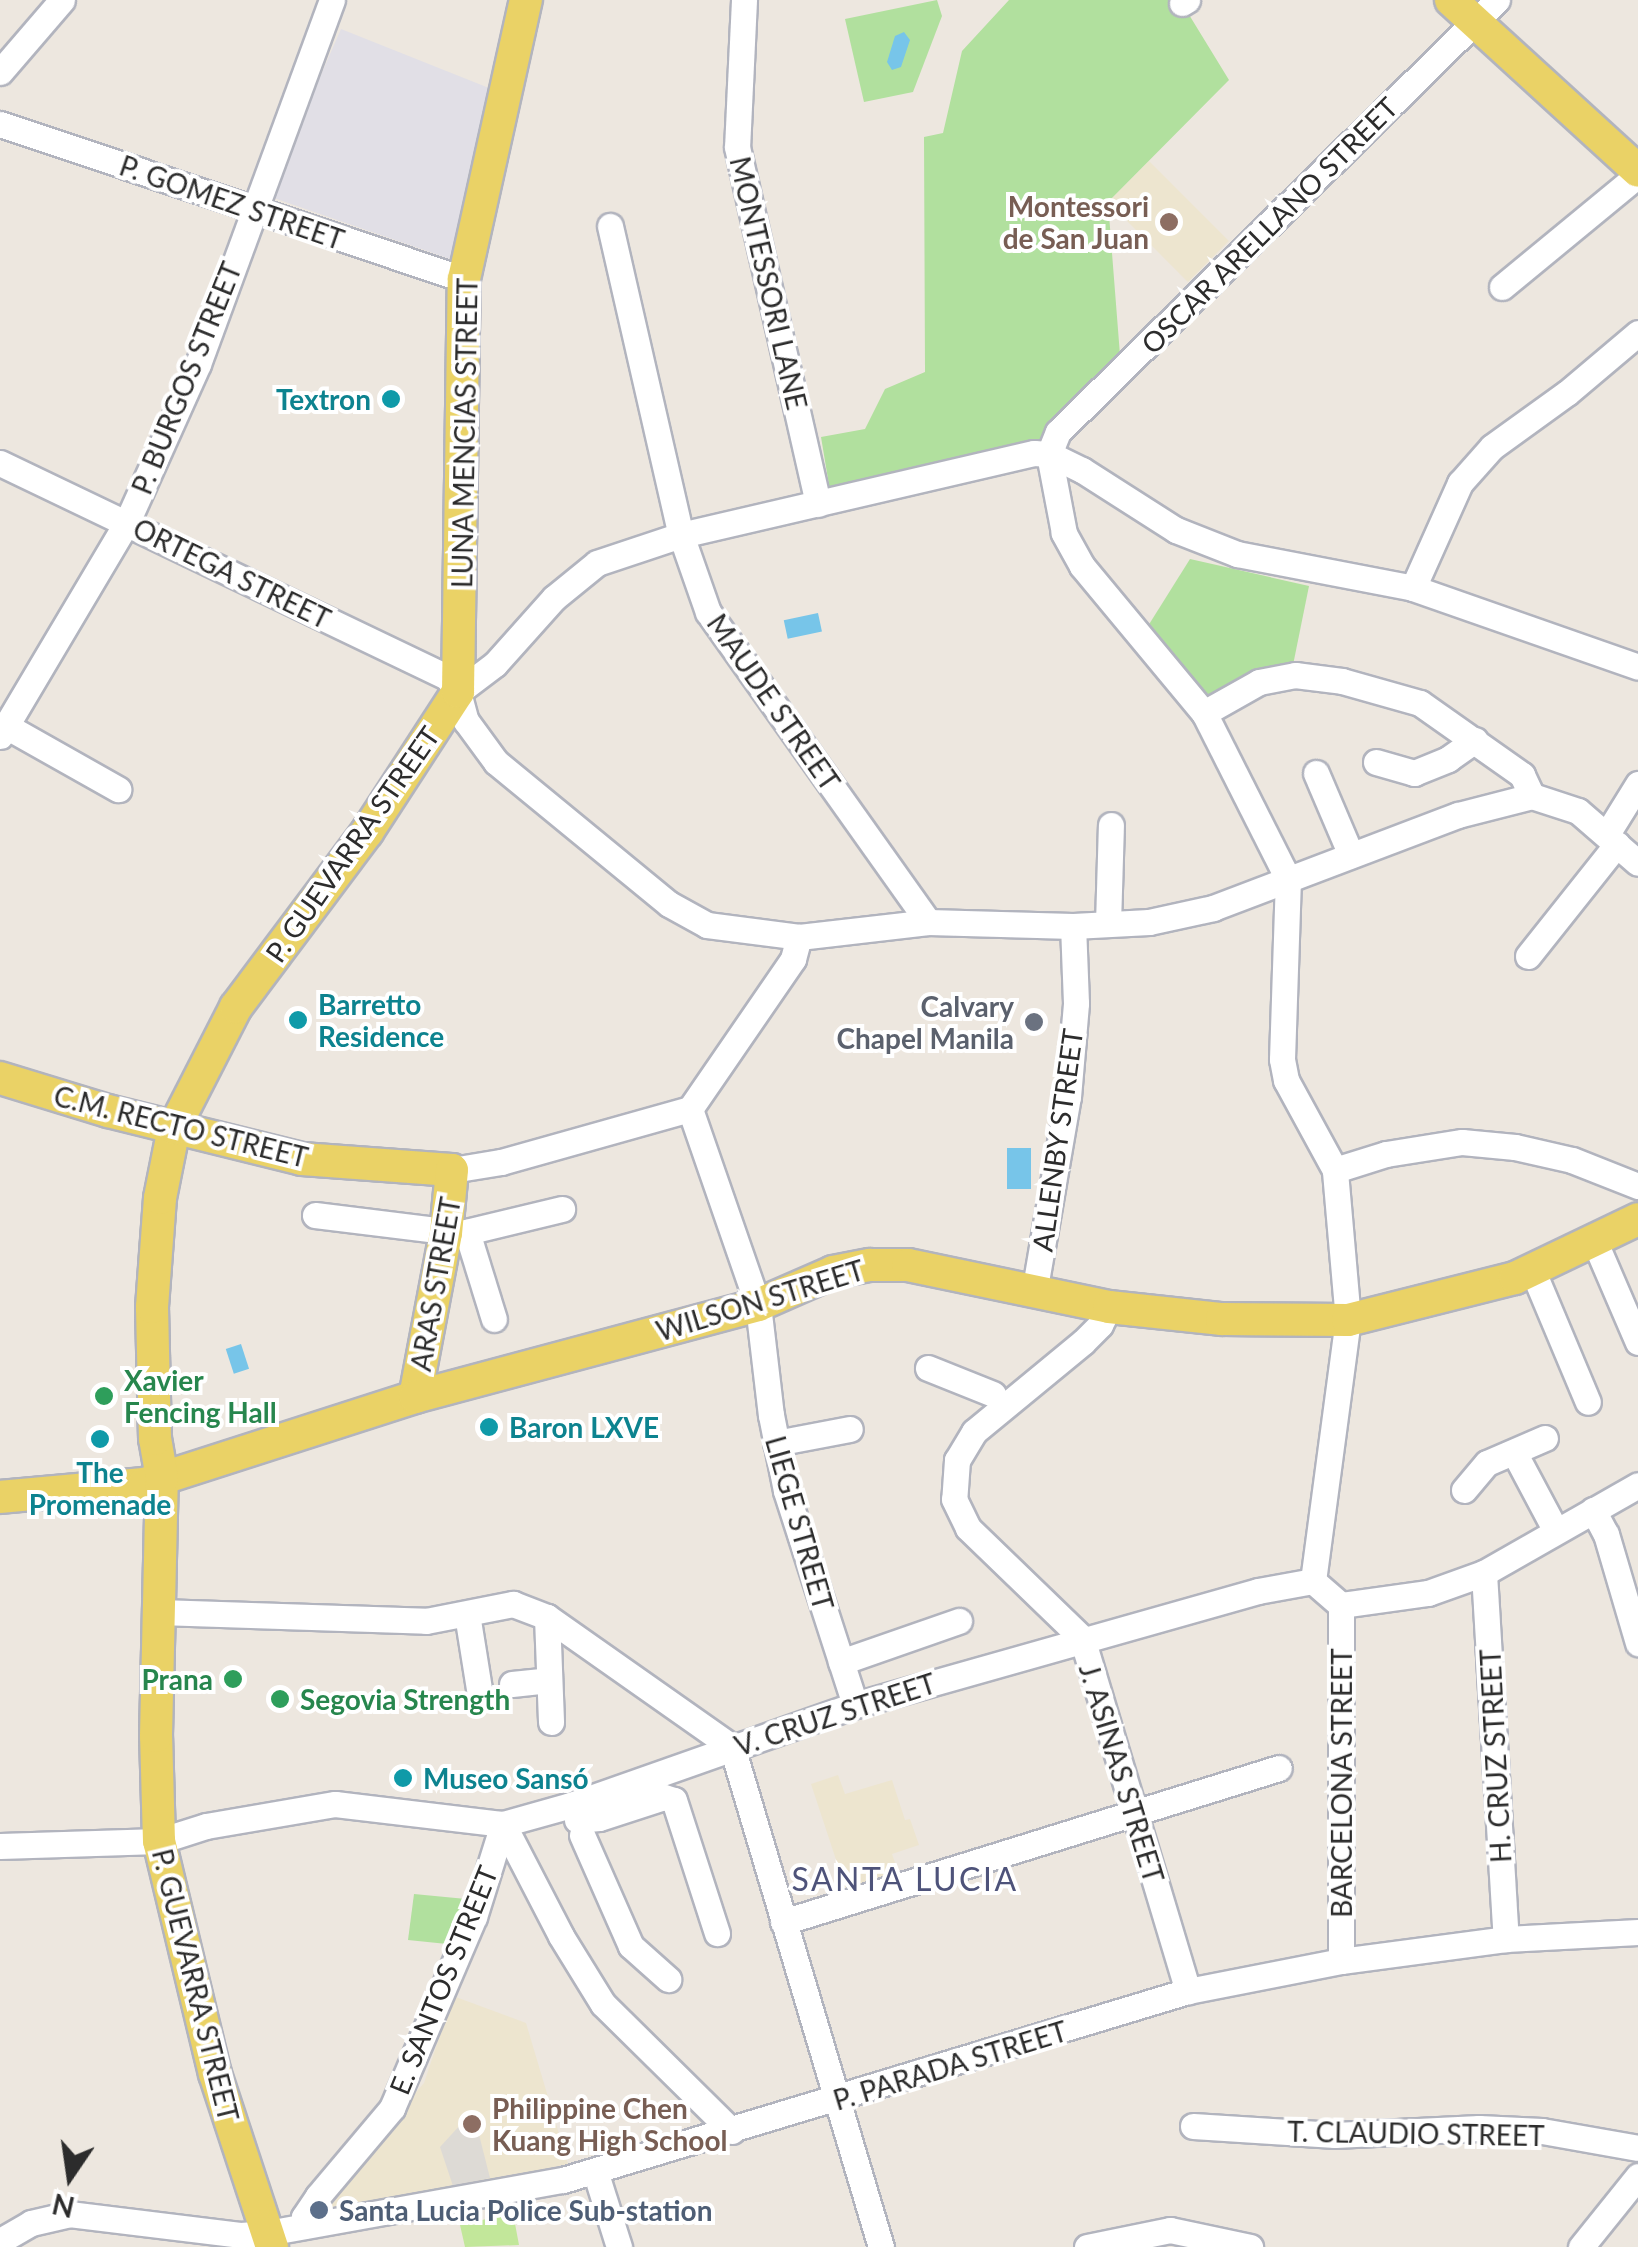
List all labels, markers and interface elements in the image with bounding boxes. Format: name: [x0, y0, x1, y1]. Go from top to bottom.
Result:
street label: OSCAR ARELLANO STREET: [1134, 90, 1404, 360]
street label: P. GOMEZ STREET: [115, 148, 349, 256]
street label: MONTESSORI LANE: [724, 153, 814, 413]
place label: Montessori de San Juan: [1002, 189, 1149, 255]
marker: Montessori de San Juan: [1158, 211, 1180, 233]
street label: P. BURGOS STREET: [124, 257, 248, 499]
street label: LUNA MENCIAS STREET: [444, 277, 484, 589]
place label: Textron: [276, 382, 371, 416]
marker: Textron: [380, 388, 402, 410]
street label: ORTEGA STREET: [128, 511, 336, 635]
street label: MAUDE STREET: [701, 607, 847, 797]
street label: P. GUEVARRA STREET: [258, 719, 446, 969]
place label: Barretto Residence: [318, 987, 444, 1053]
place label: Calvary Chapel Manila: [836, 989, 1014, 1055]
marker: Barretto Residence: [287, 1009, 309, 1031]
marker: Calvary Chapel Manila: [1023, 1011, 1045, 1033]
street label: ALLENBY STREET: [1025, 1026, 1089, 1254]
street label: C.M. RECTO STREET: [51, 1078, 311, 1174]
street label: ARAS STREET: [403, 1194, 467, 1374]
street label: WILSON STREET: [652, 1252, 868, 1348]
place label: Xavier Fencing Hall: [124, 1363, 277, 1429]
marker: Xavier Fencing Hall: [93, 1385, 115, 1407]
place label: Baron LXVE: [509, 1410, 659, 1444]
marker: Baron LXVE: [478, 1416, 500, 1438]
marker: The Promenade: [89, 1428, 111, 1450]
street label: LIEGE STREET: [759, 1432, 841, 1614]
place label: The Promenade: [29, 1455, 171, 1521]
street label: BARCELONA STREET: [1324, 1648, 1358, 1918]
street label: H. CRUZ STREET: [1473, 1648, 1517, 1864]
street label: J. ASINAS STREET: [1073, 1659, 1171, 1887]
place label: Prana: [141, 1662, 213, 1696]
street label: V. CRUZ STREET: [730, 1666, 940, 1762]
marker: Prana: [222, 1668, 244, 1690]
place label: Segovia Strength: [300, 1682, 510, 1716]
marker: Segovia Strength: [269, 1688, 291, 1710]
place label: Museo Sansó: [423, 1761, 589, 1795]
marker: Museo Sansó: [392, 1767, 414, 1789]
street label: P. GUEVARRA STREET: [146, 1845, 246, 2125]
district label: SANTA LUCIA: [791, 1860, 1019, 1898]
street label: E. SANTOS STREET: [382, 1861, 504, 2099]
street label: P. PARADA STREET: [829, 2013, 1071, 2117]
place label: Philippine Chen Kuang High School: [492, 2091, 727, 2157]
marker: Philippine Chen Kuang High School: [461, 2113, 483, 2135]
street label: T. CLAUDIO STREET: [1287, 2114, 1545, 2152]
north arrow: [20, 2127, 120, 2227]
text: N: [49, 2187, 78, 2225]
place label: Santa Lucia Police Sub-station: [339, 2193, 712, 2227]
marker: Santa Lucia Police Sub-station: [308, 2199, 330, 2221]

